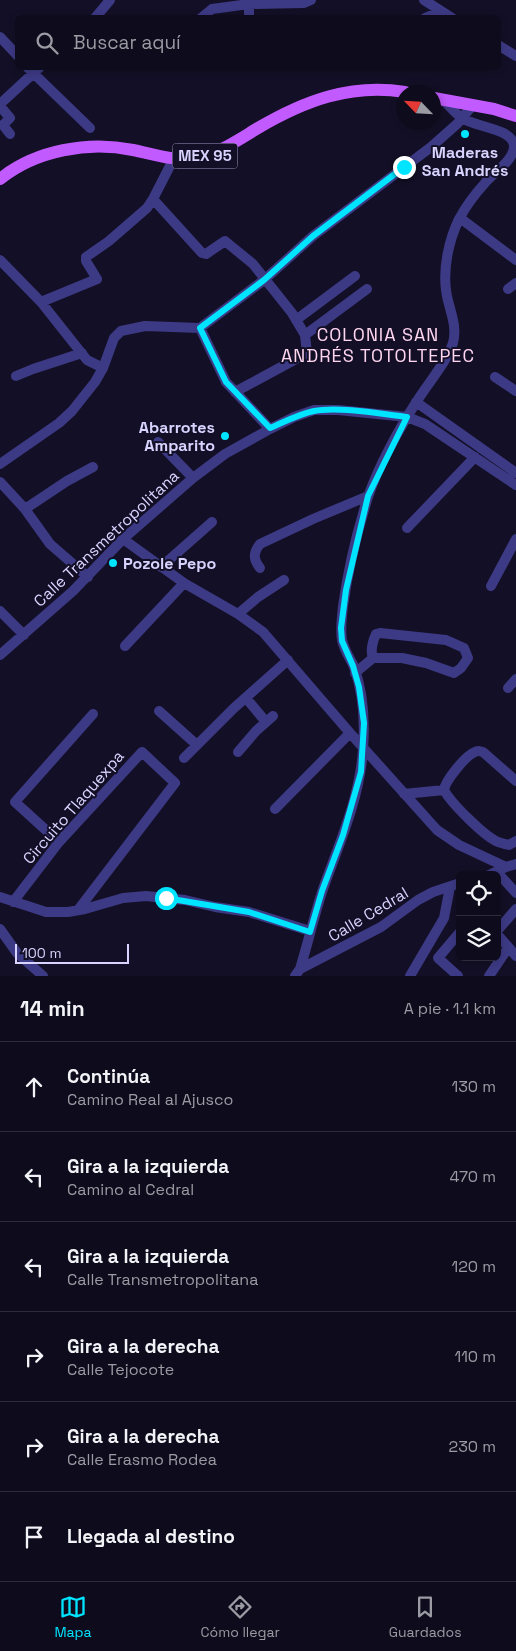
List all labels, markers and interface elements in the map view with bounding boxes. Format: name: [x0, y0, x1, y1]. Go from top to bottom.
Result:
search box: [15, 15, 501, 70]
icon: search: [33, 29, 61, 57]
text: Buscar aquí: [73, 30, 181, 55]
north arrow: [396, 85, 441, 130]
marker: Maderas San Andrés: [459, 128, 471, 140]
place label: Maderas San Andrés: [422, 142, 508, 181]
road number: MEX 95: [172, 144, 238, 168]
route end: [393, 156, 416, 179]
district label: COLONIA SAN ANDRÉS TOTOLTEPEC: [281, 323, 475, 367]
place label: Abarrotes Amparito: [139, 417, 215, 456]
marker: Abarrotes Amparito: [219, 430, 231, 442]
street label: Calle Transmetropolitana: [29, 465, 183, 611]
place label: Pozole Pepo: [123, 553, 217, 574]
marker: Pozole Pepo: [107, 557, 119, 569]
street label: Circuito Tlaquexpa: [18, 746, 129, 869]
map controls: [456, 871, 501, 961]
button: locate: [456, 871, 501, 916]
street label: Calle Cedral: [324, 882, 412, 947]
route start: [155, 887, 178, 910]
button: layers: [456, 916, 501, 961]
scale bar: [15, 941, 129, 964]
text: 100 m: [22, 944, 61, 962]
text: 14 min: [20, 995, 85, 1022]
text: A pie · 1.1 km: [404, 998, 496, 1019]
text: Continúa: [67, 1064, 150, 1089]
icon: ahead: [20, 1073, 48, 1101]
text: 130 m: [452, 1076, 496, 1097]
text: Camino Real al Ajusco: [67, 1089, 234, 1110]
text: Gira a la izquierda: [67, 1154, 229, 1179]
icon: left: [20, 1163, 48, 1191]
text: 470 m: [449, 1166, 496, 1187]
text: Camino al Cedral: [67, 1179, 194, 1200]
text: Gira a la izquierda: [67, 1244, 229, 1269]
icon: left: [20, 1253, 48, 1281]
text: 120 m: [452, 1256, 496, 1277]
text: Calle Transmetropolitana: [67, 1269, 258, 1290]
text: Gira a la derecha: [67, 1334, 219, 1359]
icon: right: [20, 1343, 48, 1371]
text: 110 m: [454, 1346, 496, 1367]
text: Calle Tejocote: [67, 1359, 174, 1380]
text: Gira a la derecha: [67, 1424, 219, 1449]
icon: right: [20, 1433, 48, 1461]
text: 230 m: [449, 1436, 496, 1457]
text: Calle Erasmo Rodea: [67, 1449, 217, 1470]
icon: arrive: [20, 1523, 48, 1551]
text: Llegada al destino: [67, 1524, 235, 1549]
tab: Mapa: [54, 1593, 92, 1641]
tab: Cómo llegar: [201, 1593, 280, 1641]
tab: Guardados: [389, 1593, 462, 1641]

